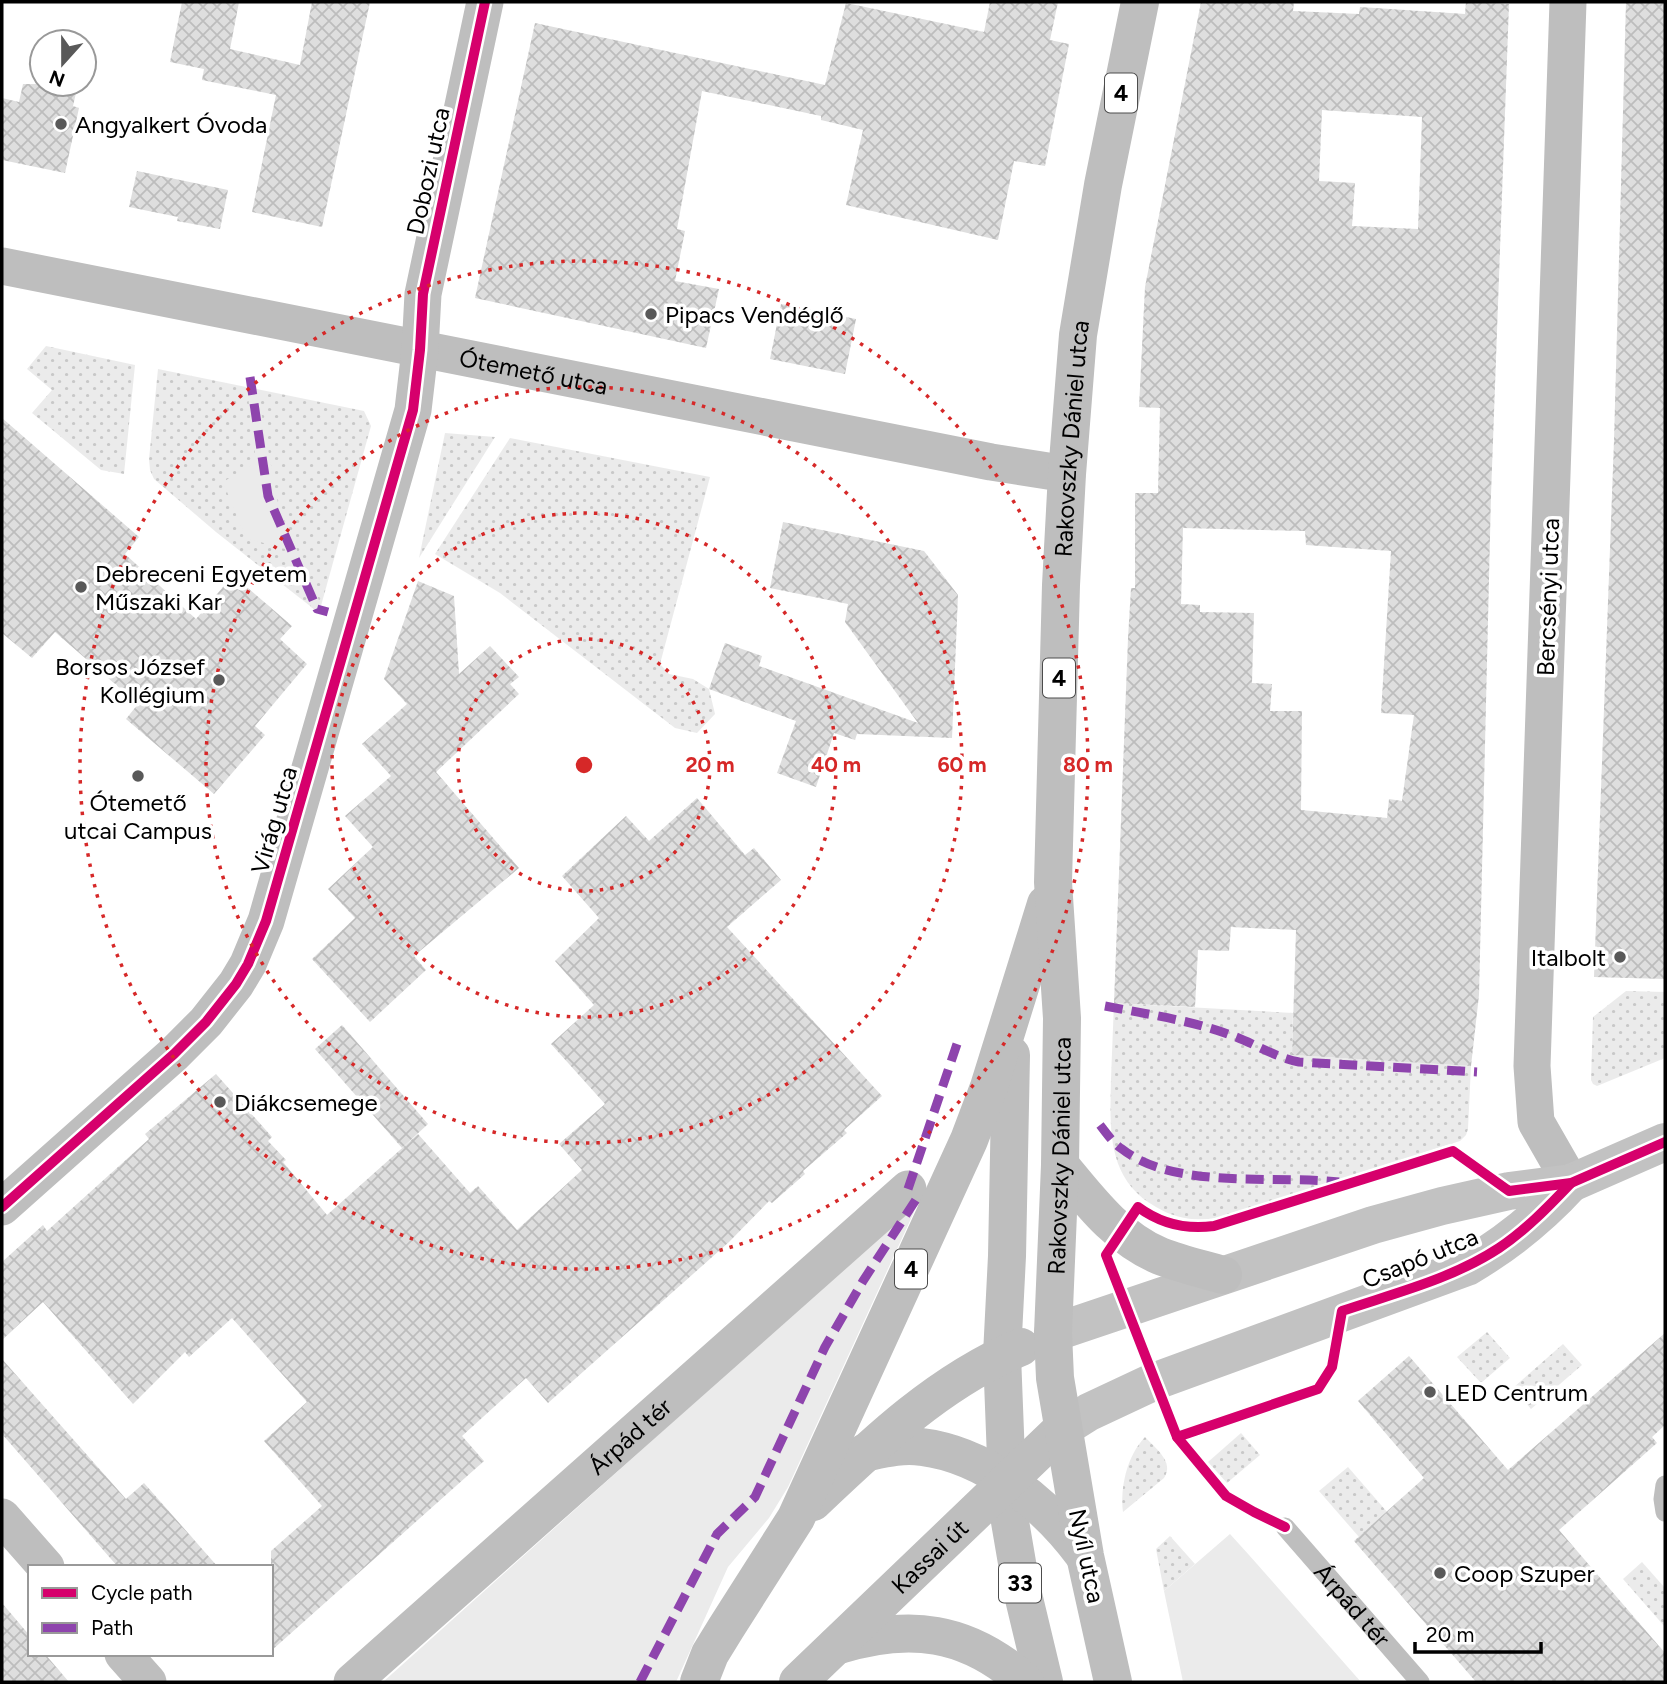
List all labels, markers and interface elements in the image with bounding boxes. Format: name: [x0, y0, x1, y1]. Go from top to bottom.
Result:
north arrow: [28, 28, 98, 98]
text: N: [46, 65, 68, 92]
road number: 4: [1105, 74, 1137, 113]
street label: Dobozi utca: [400, 105, 456, 237]
place label: Angyalkert Óvoda: [75, 110, 267, 139]
marker: Angyalkert Óvoda: [53, 116, 69, 132]
place label: Pipacs Vendéglő: [665, 300, 844, 329]
marker: Pipacs Vendéglő: [643, 306, 659, 322]
street label: Rakovszky Dániel utca: [1048, 318, 1095, 558]
street label: Ótemető utca: [457, 342, 610, 400]
street label: Bercsényi utca: [1531, 517, 1565, 677]
place label: Debreceni Egyetem Műszaki Kar: [95, 559, 307, 616]
marker: Debreceni Egyetem Műszaki Kar: [73, 579, 89, 595]
place label: Borsos József Kollégium: [55, 652, 205, 709]
road number: 4: [1043, 658, 1075, 698]
marker: Borsos József Kollégium: [211, 672, 227, 688]
text: 20 m: [685, 752, 735, 777]
text: 40 m: [811, 752, 861, 777]
text: 60 m: [937, 752, 987, 777]
text: 80 m: [1063, 752, 1113, 777]
centre of rings: [572, 753, 596, 777]
street label: Virág utca: [245, 763, 303, 877]
marker: Ótemető utcai Campus: [130, 768, 146, 784]
place label: Ótemető utcai Campus: [64, 788, 212, 845]
place label: Italbolt: [1531, 943, 1606, 972]
marker: Italbolt: [1612, 949, 1628, 965]
street label: Rakovszky Dániel utca: [1041, 1037, 1076, 1275]
place label: Diákcsemege: [234, 1088, 378, 1117]
marker: Diákcsemege: [212, 1094, 228, 1110]
street label: Csapó utca: [1358, 1222, 1482, 1294]
road number: 4: [895, 1250, 927, 1288]
place label: LED Centrum: [1444, 1378, 1588, 1407]
marker: LED Centrum: [1422, 1384, 1438, 1400]
street label: Árpád tér: [582, 1391, 677, 1480]
street label: Nyíl utca: [1063, 1506, 1111, 1606]
street label: Kassai út: [885, 1513, 974, 1600]
street label: Árpád tér: [1309, 1557, 1397, 1652]
place label: Coop Szuper: [1454, 1559, 1595, 1588]
road number: 33: [999, 1564, 1041, 1602]
legend: [28, 1565, 273, 1656]
marker: Coop Szuper: [1432, 1565, 1448, 1581]
text: Cycle path: [91, 1580, 192, 1605]
scale bar: [1415, 1610, 1541, 1654]
text: Path: [91, 1615, 133, 1640]
text: 20 m: [1426, 1622, 1474, 1647]

